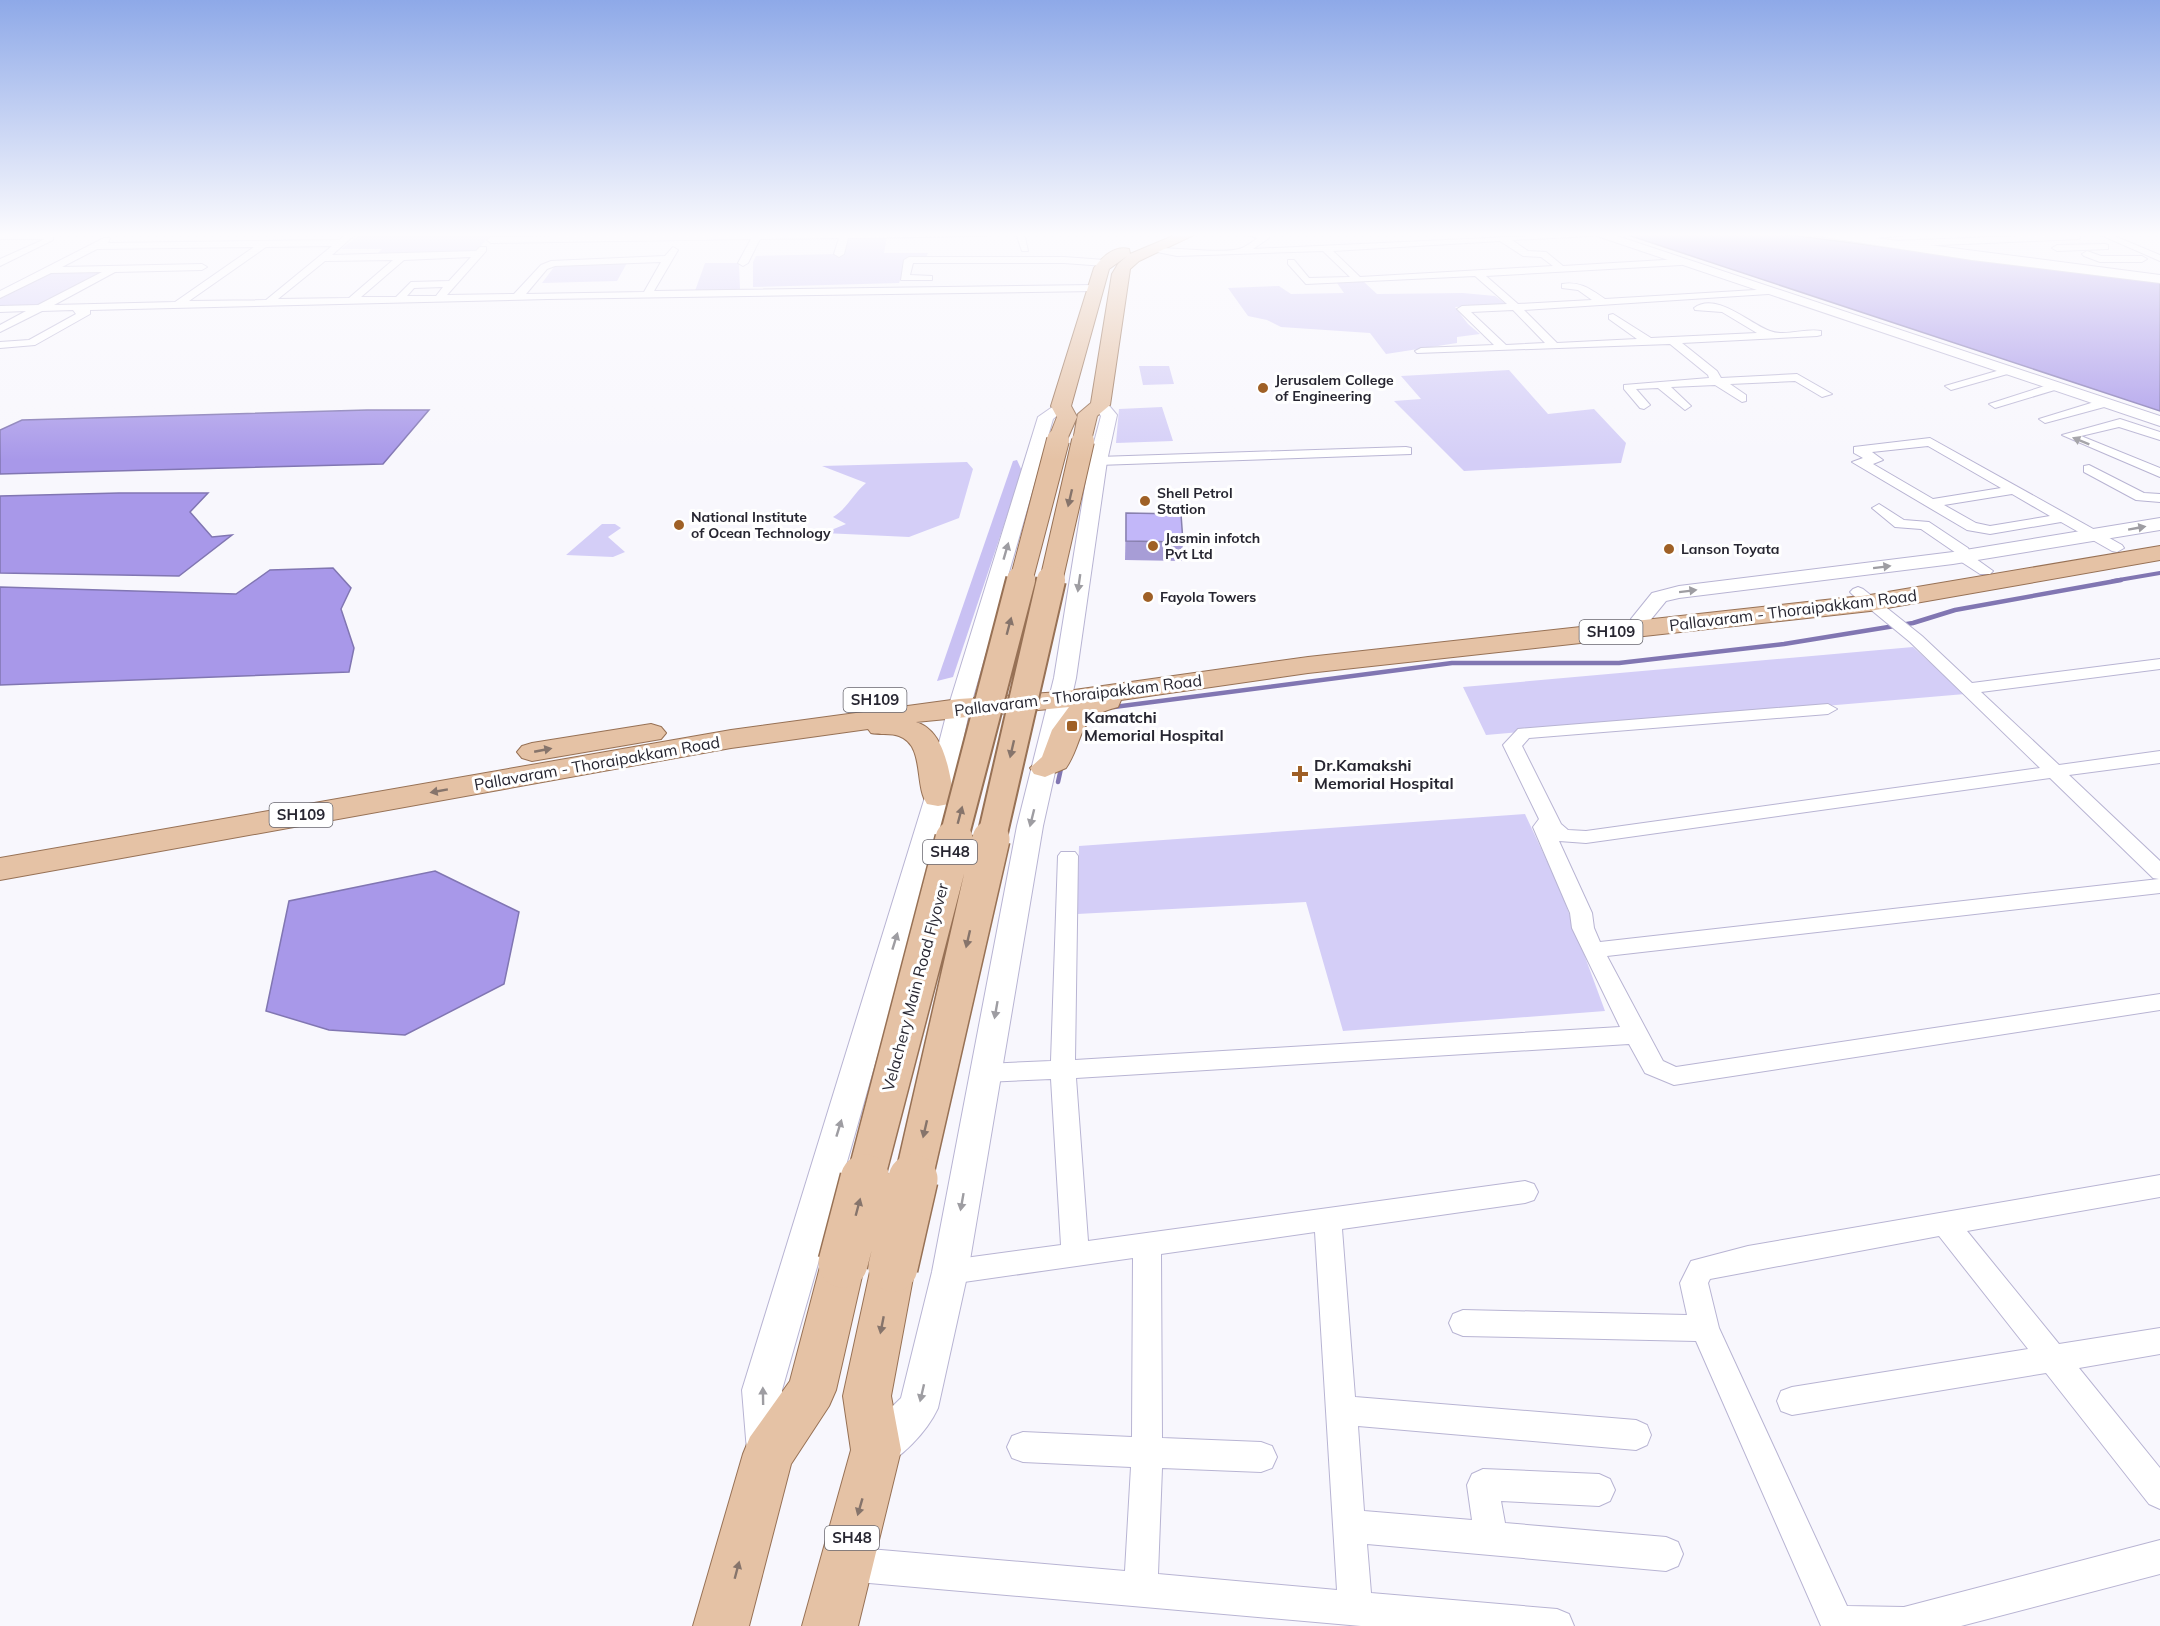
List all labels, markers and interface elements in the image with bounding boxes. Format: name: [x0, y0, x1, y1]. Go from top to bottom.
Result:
place label: Jerusalem College of Engineering: [1275, 371, 1394, 405]
marker: Jerusalem College of Engineering: [1256, 381, 1270, 395]
one-way arrow: [2072, 436, 2090, 446]
place label: Shell Petrol Station: [1157, 484, 1233, 518]
one-way arrow: [1064, 489, 1074, 507]
marker: Shell Petrol Station: [1138, 494, 1152, 508]
place label: National Institute of Ocean Technology: [691, 508, 831, 542]
marker: National Institute of Ocean Technology: [672, 518, 686, 532]
one-way arrow: [2127, 524, 2146, 533]
place label: Jasmin infotch Pvt Ltd: [1165, 529, 1260, 563]
marker: Jasmin infotch Pvt Ltd: [1146, 539, 1160, 553]
place label: Lanson Toyata: [1681, 540, 1779, 558]
one-way arrow: [1001, 542, 1011, 560]
marker: Lanson Toyata: [1662, 542, 1676, 556]
one-way arrow: [1872, 563, 1891, 572]
one-way arrow: [1075, 574, 1084, 593]
street label: Pallavaram - Thoraipakkam Road: [1668, 585, 1918, 635]
one-way arrow: [1679, 586, 1698, 595]
place label: Fayola Towers: [1160, 588, 1256, 606]
marker: Fayola Towers: [1141, 590, 1155, 604]
one-way arrow: [1005, 617, 1015, 635]
road number: SH109: [1580, 620, 1642, 644]
street label: Pallavaram - Thoraipakkam Road: [953, 670, 1203, 720]
road number: SH109: [844, 688, 906, 712]
place label: Kamatchi Memorial Hospital: [1084, 707, 1224, 745]
marker: Kamatchi Memorial Hospital: [1065, 719, 1079, 733]
street label: Pallavaram - Thoraipakkam Road: [473, 732, 721, 794]
one-way arrow: [1007, 740, 1016, 759]
one-way arrow: [533, 745, 552, 754]
place label: Dr.Kamakshi Memorial Hospital: [1314, 755, 1454, 793]
marker: Dr.Kamakshi Memorial Hospital: [1291, 765, 1309, 783]
one-way arrow: [429, 786, 448, 795]
road number: SH109: [270, 803, 332, 827]
one-way arrow: [956, 806, 965, 824]
one-way arrow: [1026, 809, 1036, 827]
road number: SH48: [923, 840, 977, 864]
street label: Velachery Main Road Flyover: [878, 881, 952, 1093]
one-way arrow: [963, 930, 973, 949]
one-way arrow: [891, 932, 900, 950]
one-way arrow: [991, 1001, 1000, 1020]
one-way arrow: [835, 1119, 844, 1137]
one-way arrow: [919, 1120, 929, 1139]
one-way arrow: [957, 1193, 966, 1212]
one-way arrow: [853, 1198, 863, 1216]
one-way arrow: [877, 1315, 886, 1334]
one-way arrow: [917, 1383, 926, 1402]
one-way arrow: [758, 1386, 768, 1405]
one-way arrow: [855, 1497, 865, 1516]
road number: SH48: [825, 1526, 879, 1550]
one-way arrow: [732, 1560, 742, 1579]

